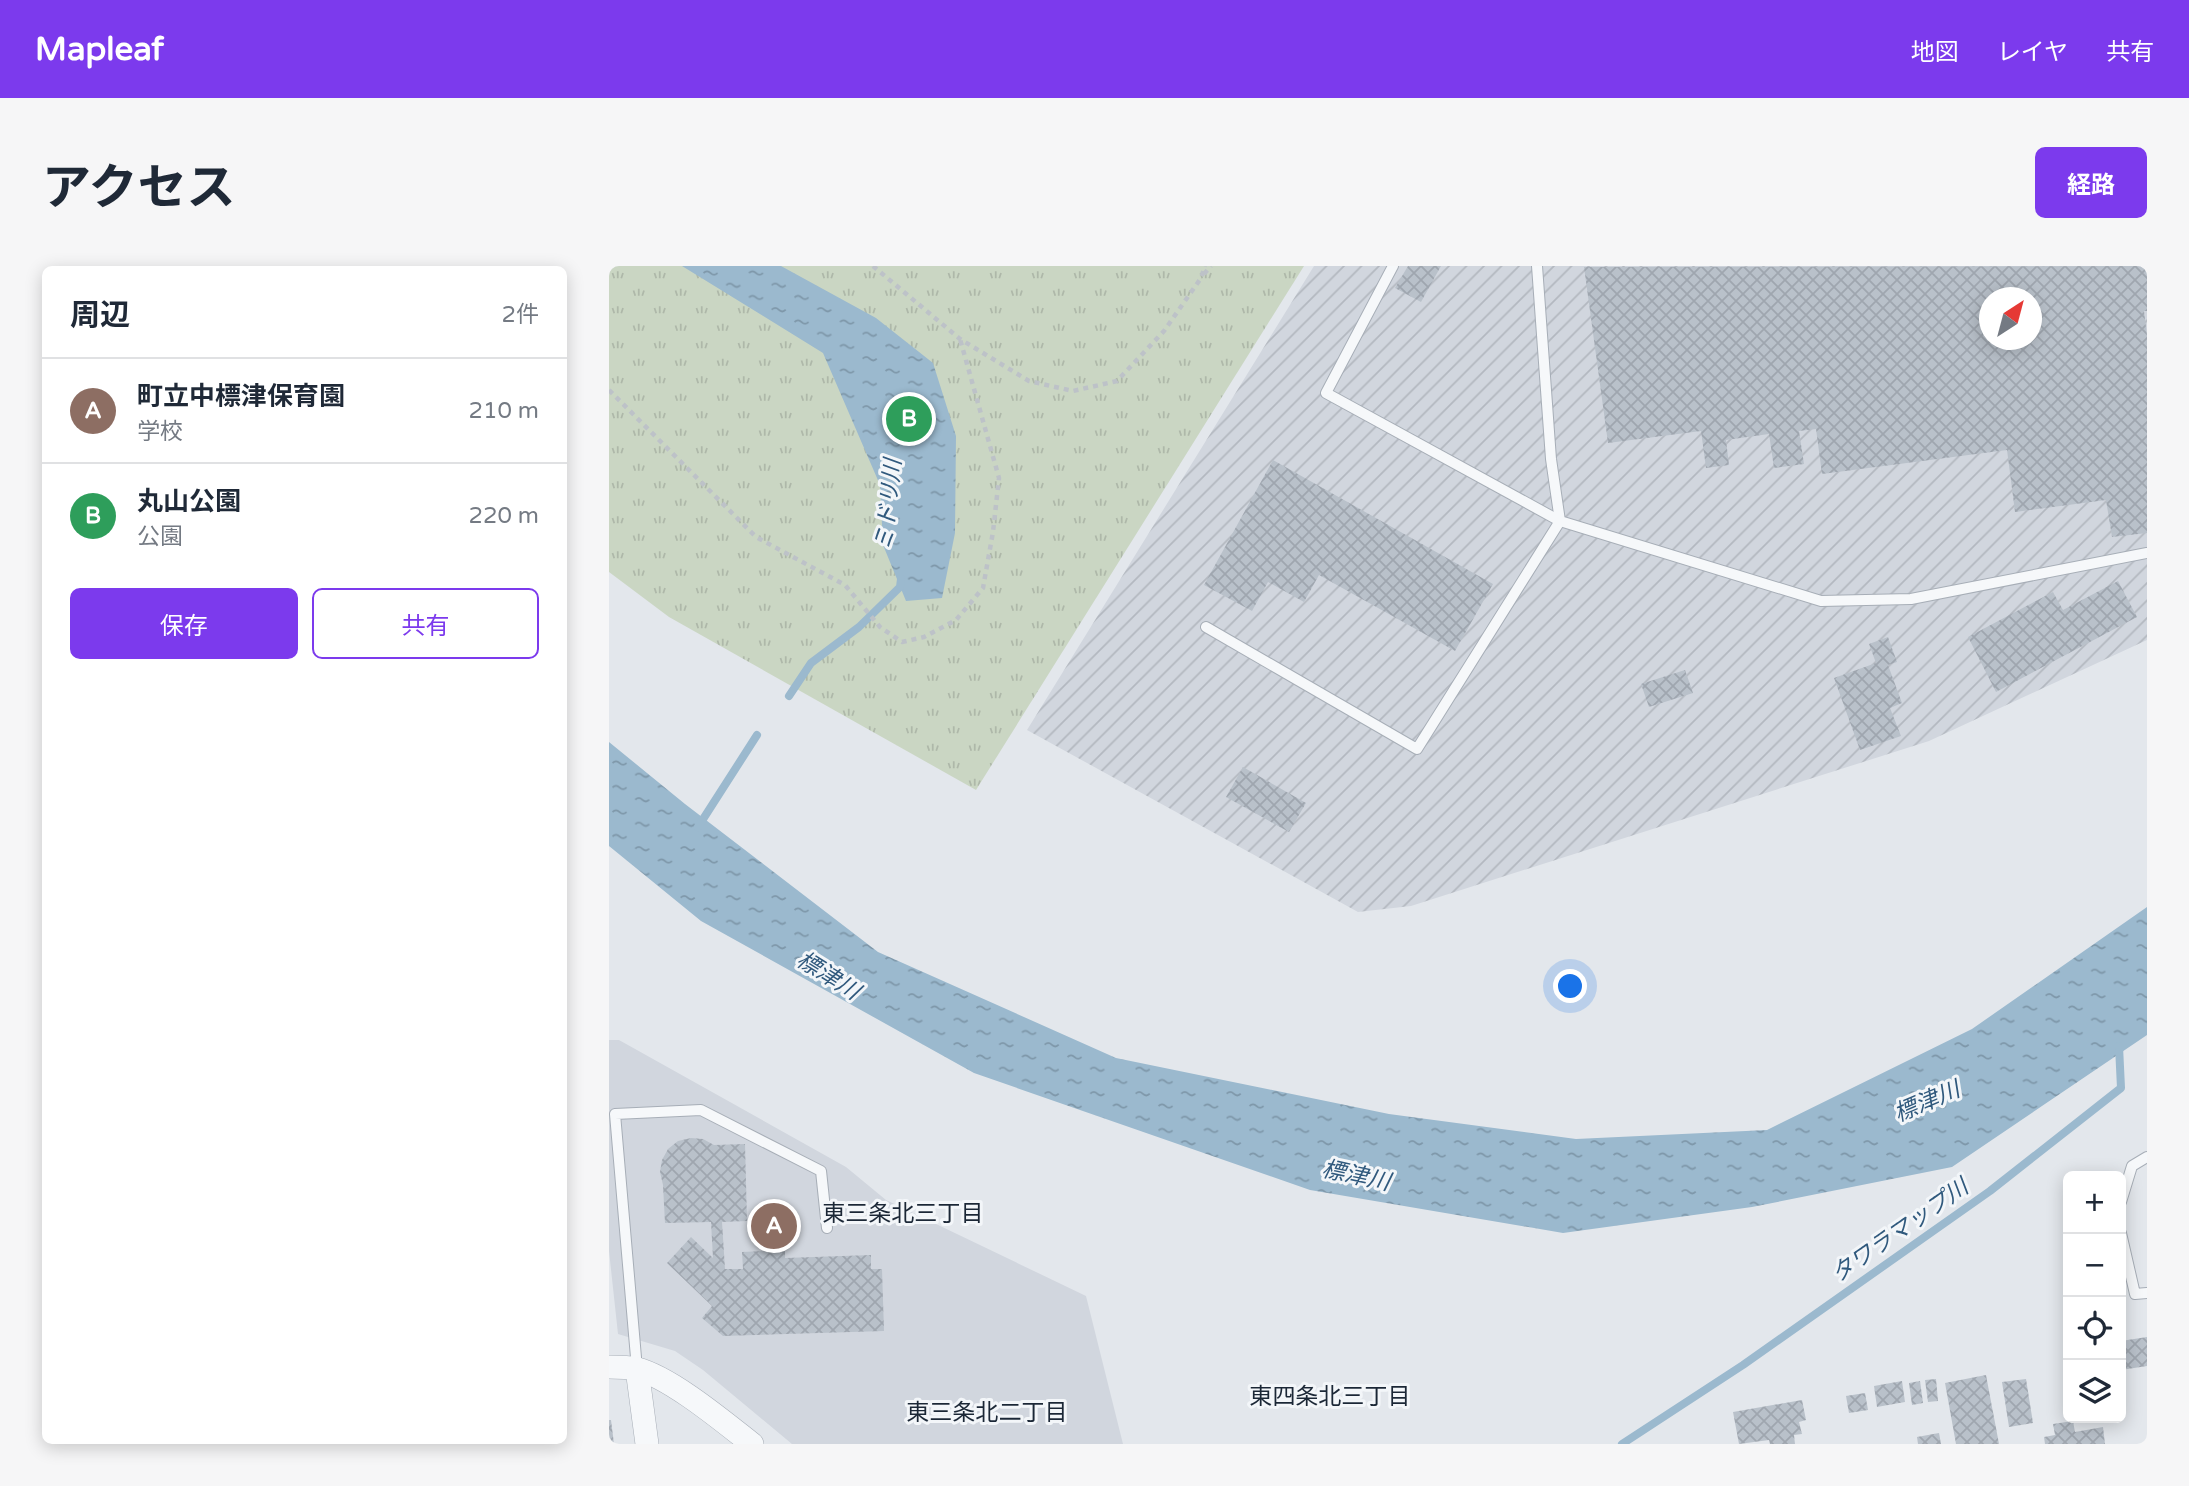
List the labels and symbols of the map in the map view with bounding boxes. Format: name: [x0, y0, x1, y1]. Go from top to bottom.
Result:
north arrow: [1979, 287, 2042, 350]
pin: B: [886, 393, 932, 445]
water label: ミドリ川: [870, 455, 908, 552]
water label: 標津川: [791, 946, 867, 1008]
your location: [1553, 969, 1587, 1003]
water label: 標津川: [1890, 1074, 1967, 1128]
water label: 標津川: [1319, 1155, 1396, 1197]
water label: タワラマップ川: [1826, 1172, 1976, 1289]
pin: A: [751, 1200, 797, 1252]
district label: 東三条北三丁目: [823, 1200, 984, 1228]
district label: 東四条北三丁目: [1250, 1383, 1411, 1411]
district label: 東三条北二丁目: [907, 1399, 1068, 1427]

